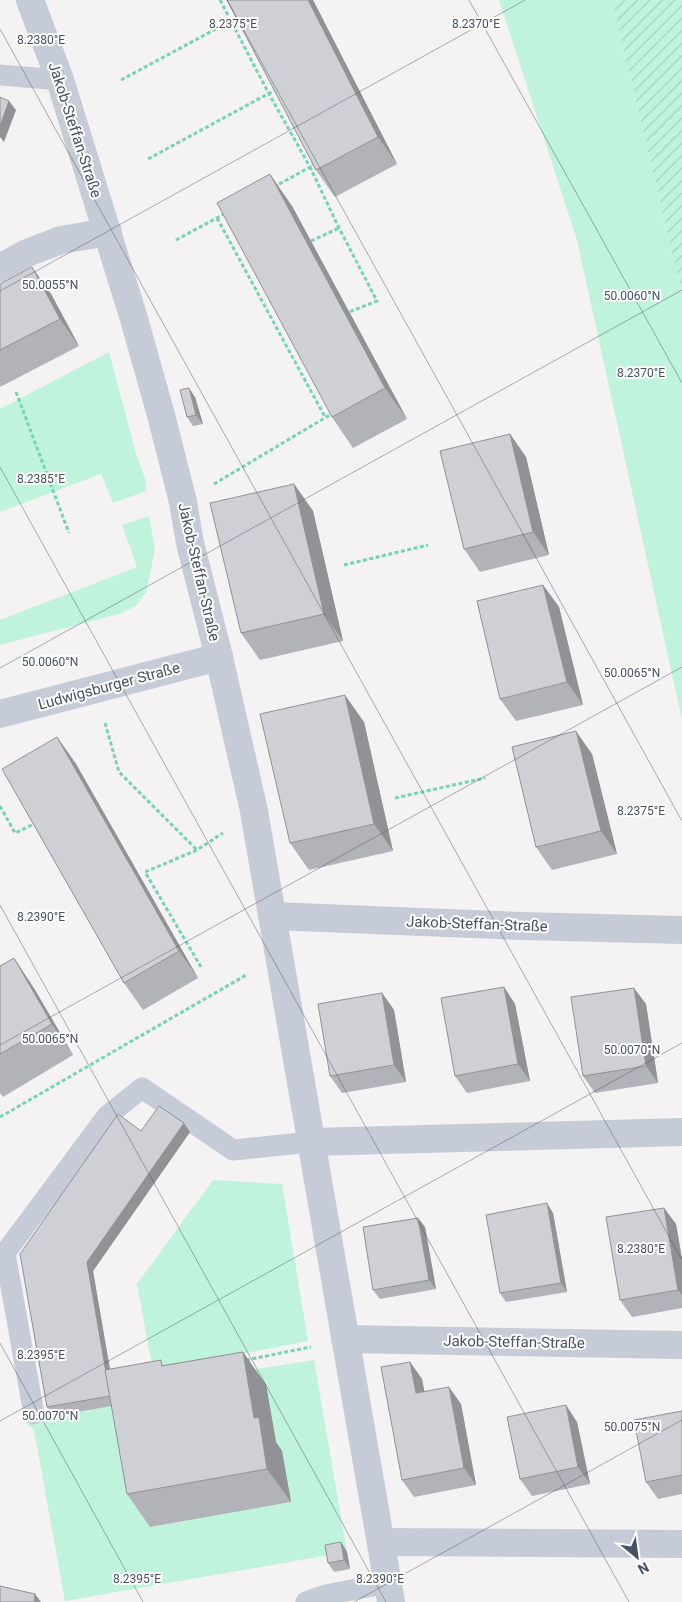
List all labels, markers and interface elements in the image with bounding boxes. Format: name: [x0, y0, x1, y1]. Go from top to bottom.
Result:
text: 8.2375°E: [209, 17, 257, 31]
text: 8.2370°E: [452, 17, 500, 31]
text: 8.2380°E: [17, 33, 65, 47]
street label: Jakob-Steffan-Straße: [45, 60, 105, 200]
text: 50.0055°N: [22, 278, 78, 292]
text: 50.0060°N: [604, 289, 660, 303]
text: 8.2370°E: [617, 366, 665, 380]
text: 8.2385°E: [17, 472, 65, 486]
street label: Jakob-Steffan-Straße: [174, 501, 224, 643]
text: 50.0060°N: [22, 655, 78, 669]
street label: Ludwigsburger Straße: [36, 658, 182, 714]
text: 50.0065°N: [604, 666, 660, 680]
text: 8.2375°E: [617, 804, 665, 818]
text: 8.2390°E: [17, 910, 65, 924]
street label: Jakob-Steffan-Straße: [406, 913, 548, 935]
text: 50.0065°N: [22, 1032, 78, 1046]
text: 50.0070°N: [604, 1043, 660, 1057]
text: 8.2380°E: [617, 1242, 665, 1256]
street label: Jakob-Steffan-Straße: [443, 1332, 585, 1352]
text: 8.2395°E: [17, 1348, 65, 1362]
text: 50.0070°N: [22, 1409, 78, 1423]
text: 50.0075°N: [604, 1420, 660, 1434]
north arrow: [612, 1532, 662, 1582]
text: N: [635, 1559, 652, 1578]
text: 8.2395°E: [113, 1572, 161, 1586]
text: 8.2390°E: [356, 1572, 404, 1586]

